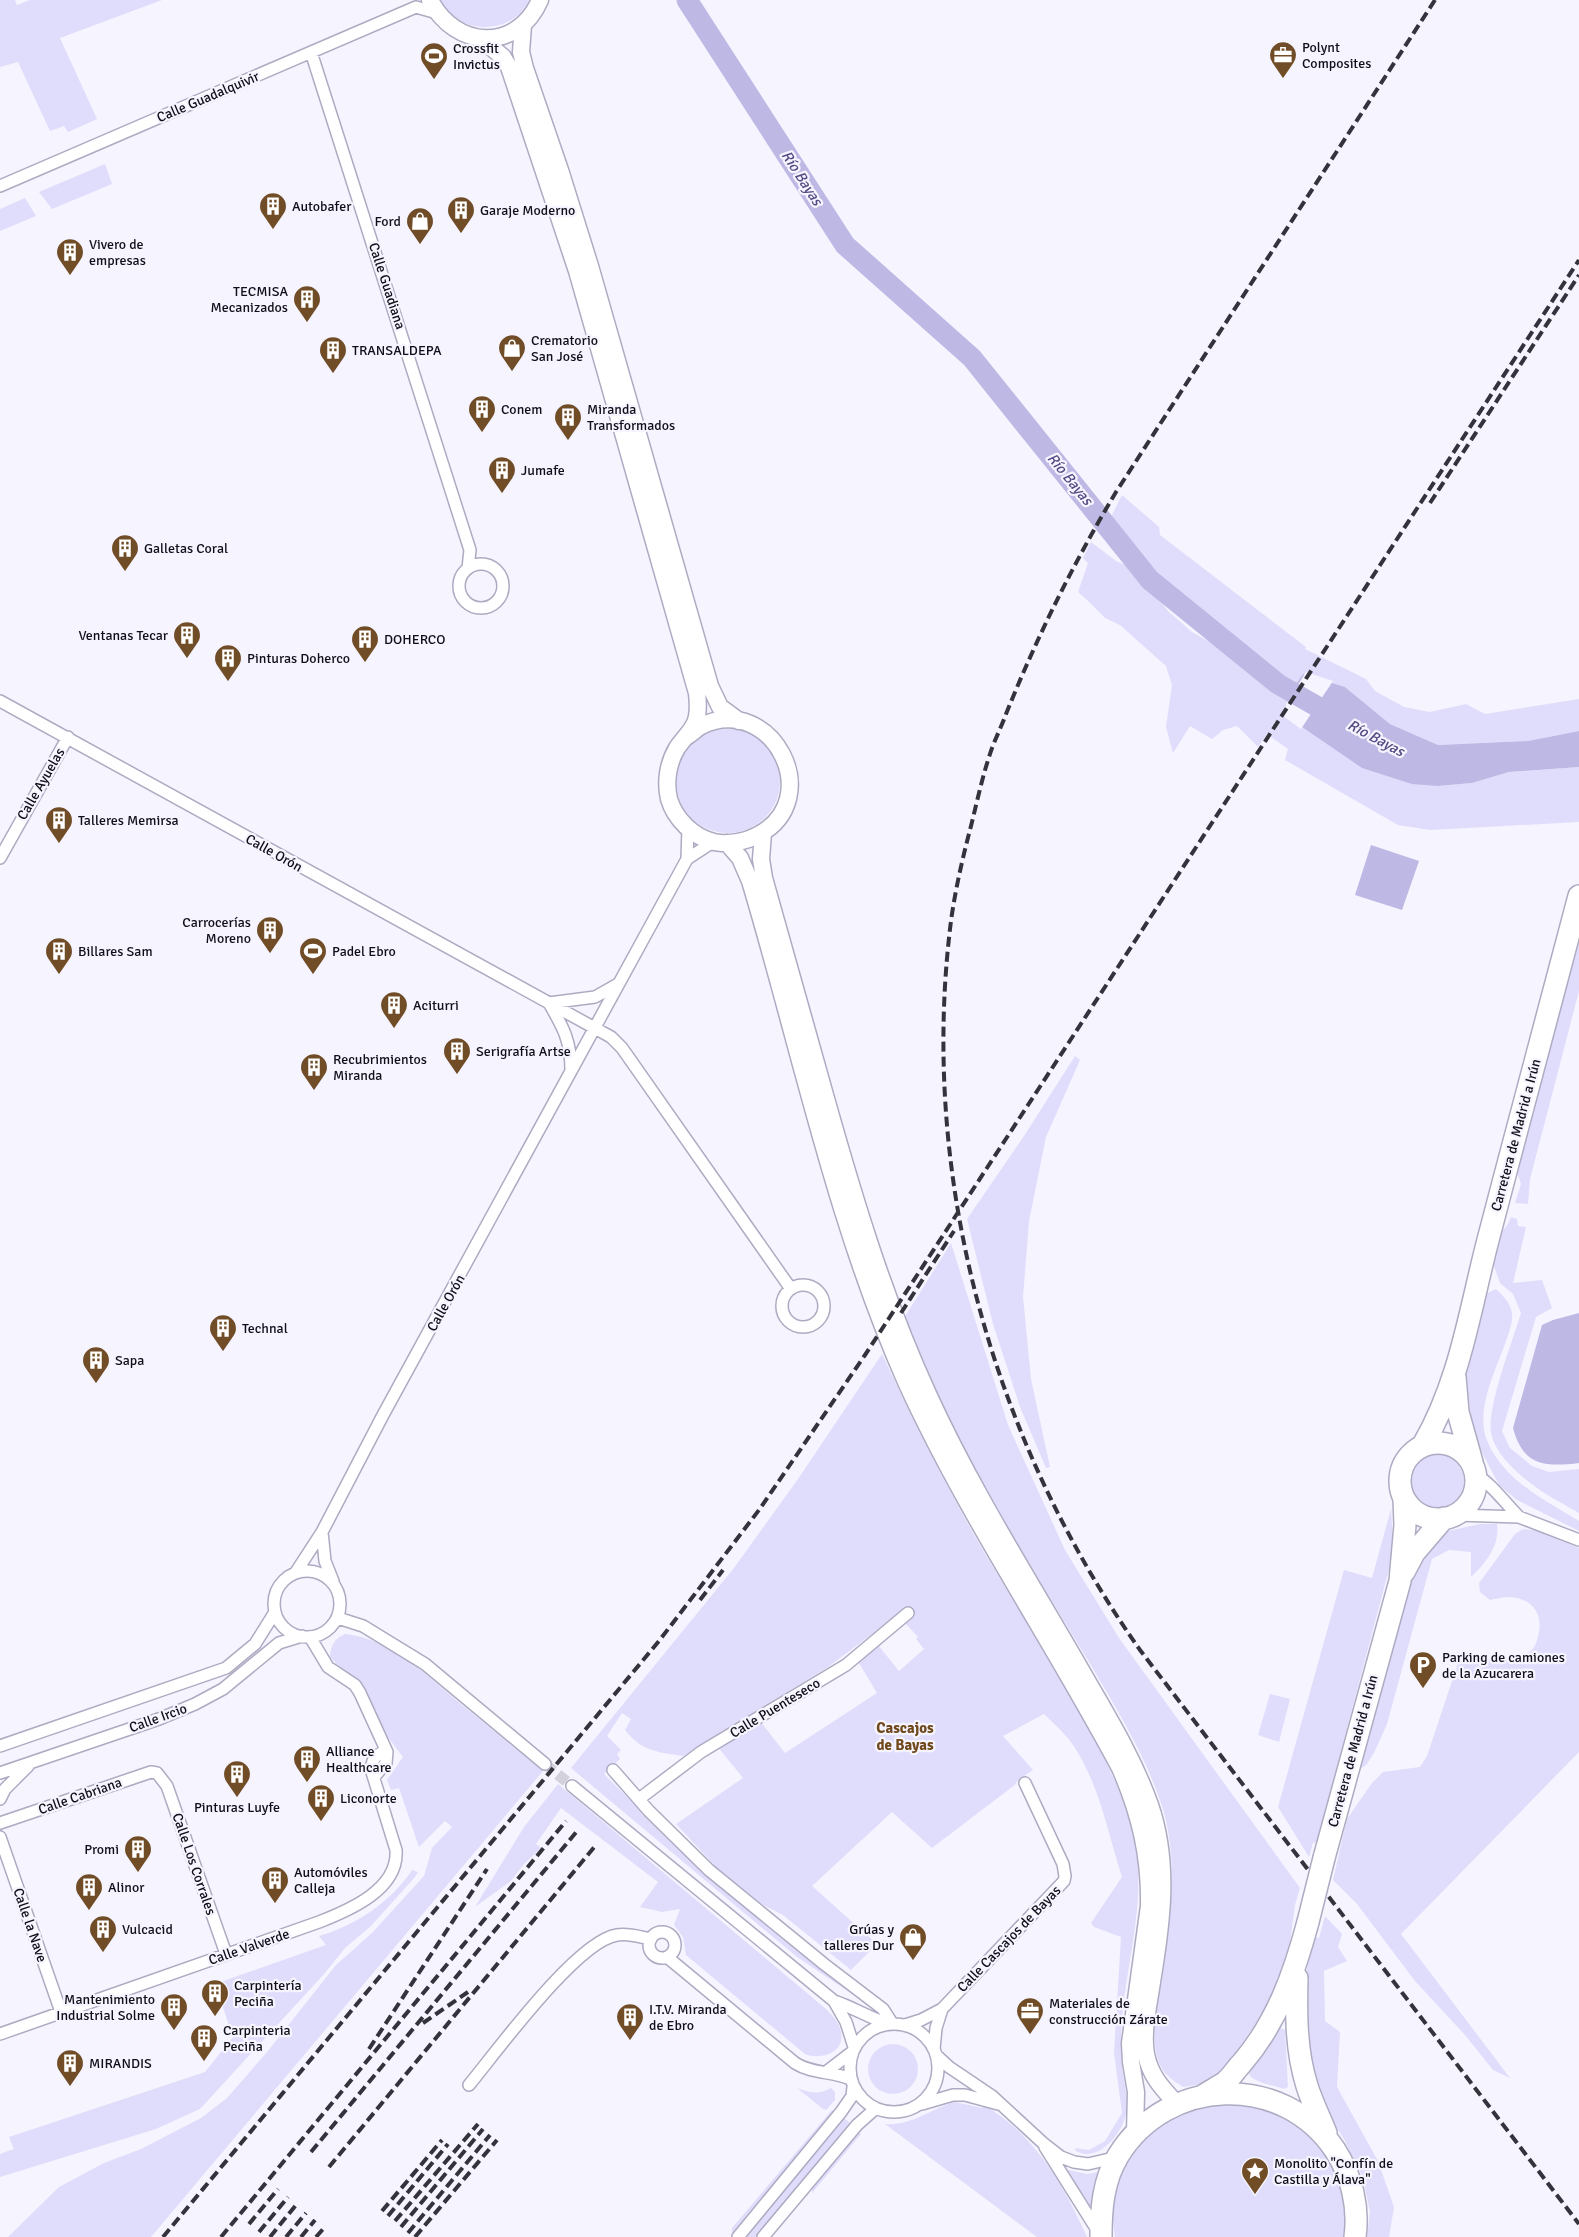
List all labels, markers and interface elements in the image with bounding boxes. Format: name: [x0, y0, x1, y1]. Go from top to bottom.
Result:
place label: Polynt Composites: [1302, 39, 1371, 72]
place label: Crossfit Invictus: [453, 40, 500, 73]
office icon: Polynt Composites: [1268, 40, 1298, 79]
sports icon: Crossfit Invictus: [419, 41, 449, 80]
street label: Calle Guadalquivir: [154, 67, 263, 126]
water label: Río Bayas: [778, 147, 827, 210]
building icon: Autobafer: [258, 191, 288, 230]
building icon: Garaje Moderno: [446, 195, 476, 234]
place label: Autobafer: [292, 198, 352, 215]
place label: Garaje Moderno: [480, 202, 575, 219]
shop icon: Ford: [405, 206, 435, 245]
place label: Ford: [374, 213, 401, 230]
place label: Vivero de empresas: [89, 236, 146, 269]
building icon: Vivero de empresas: [55, 237, 85, 276]
street label: Calle Guadiana: [365, 240, 409, 332]
place label: TECMISA Mecanizados: [210, 283, 288, 316]
building icon: TECMISA Mecanizados: [292, 284, 322, 323]
place label: Crematorio San José: [531, 332, 598, 365]
shop icon: Crematorio San José: [497, 333, 527, 372]
building icon: TRANSALDEPA: [318, 335, 348, 374]
place label: TRANSALDEPA: [352, 342, 442, 359]
building icon: Conem: [467, 394, 497, 433]
place label: Conem: [501, 401, 542, 418]
place label: Miranda Transformados: [587, 401, 675, 434]
building icon: Miranda Transformados: [553, 402, 583, 441]
water label: Río Bayas: [1044, 449, 1097, 510]
building icon: Jumafe: [487, 455, 517, 494]
place label: Jumafe: [521, 462, 565, 479]
building icon: Galletas Coral: [110, 533, 140, 572]
place label: Galletas Coral: [144, 540, 228, 557]
building icon: Ventanas Tecar: [172, 620, 202, 659]
building icon: DOHERCO: [350, 624, 380, 663]
place label: Ventanas Tecar: [79, 627, 169, 644]
place label: DOHERCO: [384, 631, 445, 648]
building icon: Pinturas Doherco: [213, 643, 243, 682]
place label: Pinturas Doherco: [247, 650, 350, 667]
water label: Río Bayas: [1345, 716, 1409, 761]
street label: Calle Ayuelas: [14, 745, 68, 823]
building icon: Talleres Memirsa: [44, 805, 74, 844]
place label: Talleres Memirsa: [78, 812, 179, 829]
street label: Calle Orón: [243, 830, 305, 876]
place label: Carrocerías Moreno: [182, 914, 251, 947]
building icon: Carrocerías Moreno: [255, 915, 285, 954]
building icon: Billares Sam: [44, 936, 74, 975]
sports icon: Padel Ebro: [298, 936, 328, 975]
place label: Billares Sam: [78, 943, 153, 960]
place label: Padel Ebro: [332, 943, 396, 960]
building icon: Aciturri: [379, 990, 409, 1029]
place label: Aciturri: [413, 997, 459, 1014]
building icon: Serigrafía Artse: [442, 1036, 472, 1075]
place label: Serigrafía Artse: [476, 1043, 571, 1060]
place label: Recubrimientos Miranda: [333, 1051, 427, 1084]
building icon: Recubrimientos Miranda: [299, 1052, 329, 1091]
street label: Carretera de Madrid a Irún: [1487, 1057, 1545, 1213]
street label: Calle Orón: [423, 1272, 469, 1334]
building icon: Technal: [208, 1313, 238, 1352]
place label: Technal: [242, 1320, 288, 1337]
building icon: Sapa: [81, 1345, 111, 1384]
place label: Sapa: [115, 1352, 144, 1369]
place label: Parking de camiones de la Azucarera: [1442, 1649, 1565, 1682]
parking icon: Parking de camiones de la Azucarera: [1408, 1650, 1438, 1689]
street label: Carretera de Madrid a Irún: [1324, 1673, 1382, 1829]
street label: Calle Puenteseco: [727, 1674, 823, 1742]
street label: Calle Ircio: [127, 1700, 189, 1736]
district label: Cascajos de Bayas: [876, 1719, 934, 1754]
place label: Alliance Healthcare: [326, 1743, 392, 1776]
building icon: Alliance Healthcare: [292, 1744, 322, 1783]
building icon: Pinturas Luyfe: [222, 1759, 252, 1798]
street label: Calle Cabriana: [36, 1774, 124, 1818]
building icon: Liconorte: [306, 1783, 336, 1822]
place label: Liconorte: [340, 1790, 397, 1807]
place label: Pinturas Luyfe: [194, 1799, 280, 1816]
street label: Calle Los Corrales: [169, 1811, 219, 1917]
building icon: Promi: [123, 1834, 153, 1873]
place label: Promi: [84, 1841, 119, 1858]
place label: Automóviles Calleja: [294, 1864, 368, 1897]
building icon: Automóviles Calleja: [260, 1865, 290, 1904]
building icon: Alinor: [74, 1872, 104, 1911]
place label: Alinor: [108, 1879, 145, 1896]
street label: Calle Cascajos de Bayas: [954, 1882, 1064, 1996]
street label: Calle la Nave: [9, 1886, 51, 1964]
building icon: Vulcacid: [88, 1914, 118, 1953]
place label: Vulcacid: [122, 1921, 173, 1938]
place label: Grúas y talleres Dur: [824, 1921, 895, 1954]
shop icon: Grúas y talleres Dur: [898, 1922, 928, 1961]
street label: Calle Valverde: [206, 1925, 292, 1969]
place label: Carpintería Peciña: [234, 1977, 302, 2010]
building icon: Carpintería Peciña: [200, 1978, 230, 2017]
place label: Mantenimiento Industrial Solme: [56, 1991, 155, 2024]
building icon: Mantenimiento Industrial Solme: [159, 1992, 189, 2031]
place label: Materiales de construcción Zárate: [1049, 1995, 1168, 2028]
office icon: Materiales de construcción Zárate: [1015, 1996, 1045, 2035]
place label: I.T.V. Miranda de Ebro: [649, 2001, 727, 2034]
building icon: I.T.V. Miranda de Ebro: [615, 2002, 645, 2041]
place label: Carpinteria Peciña: [223, 2022, 291, 2055]
building icon: Carpinteria Peciña: [189, 2023, 219, 2062]
building icon: MIRANDIS: [55, 2048, 85, 2087]
place label: MIRANDIS: [89, 2055, 152, 2072]
place label: Monolito "Confín de Castilla y Álava": [1274, 2155, 1393, 2188]
place icon: Monolito "Confín de Castilla y Álava": [1240, 2156, 1270, 2195]

